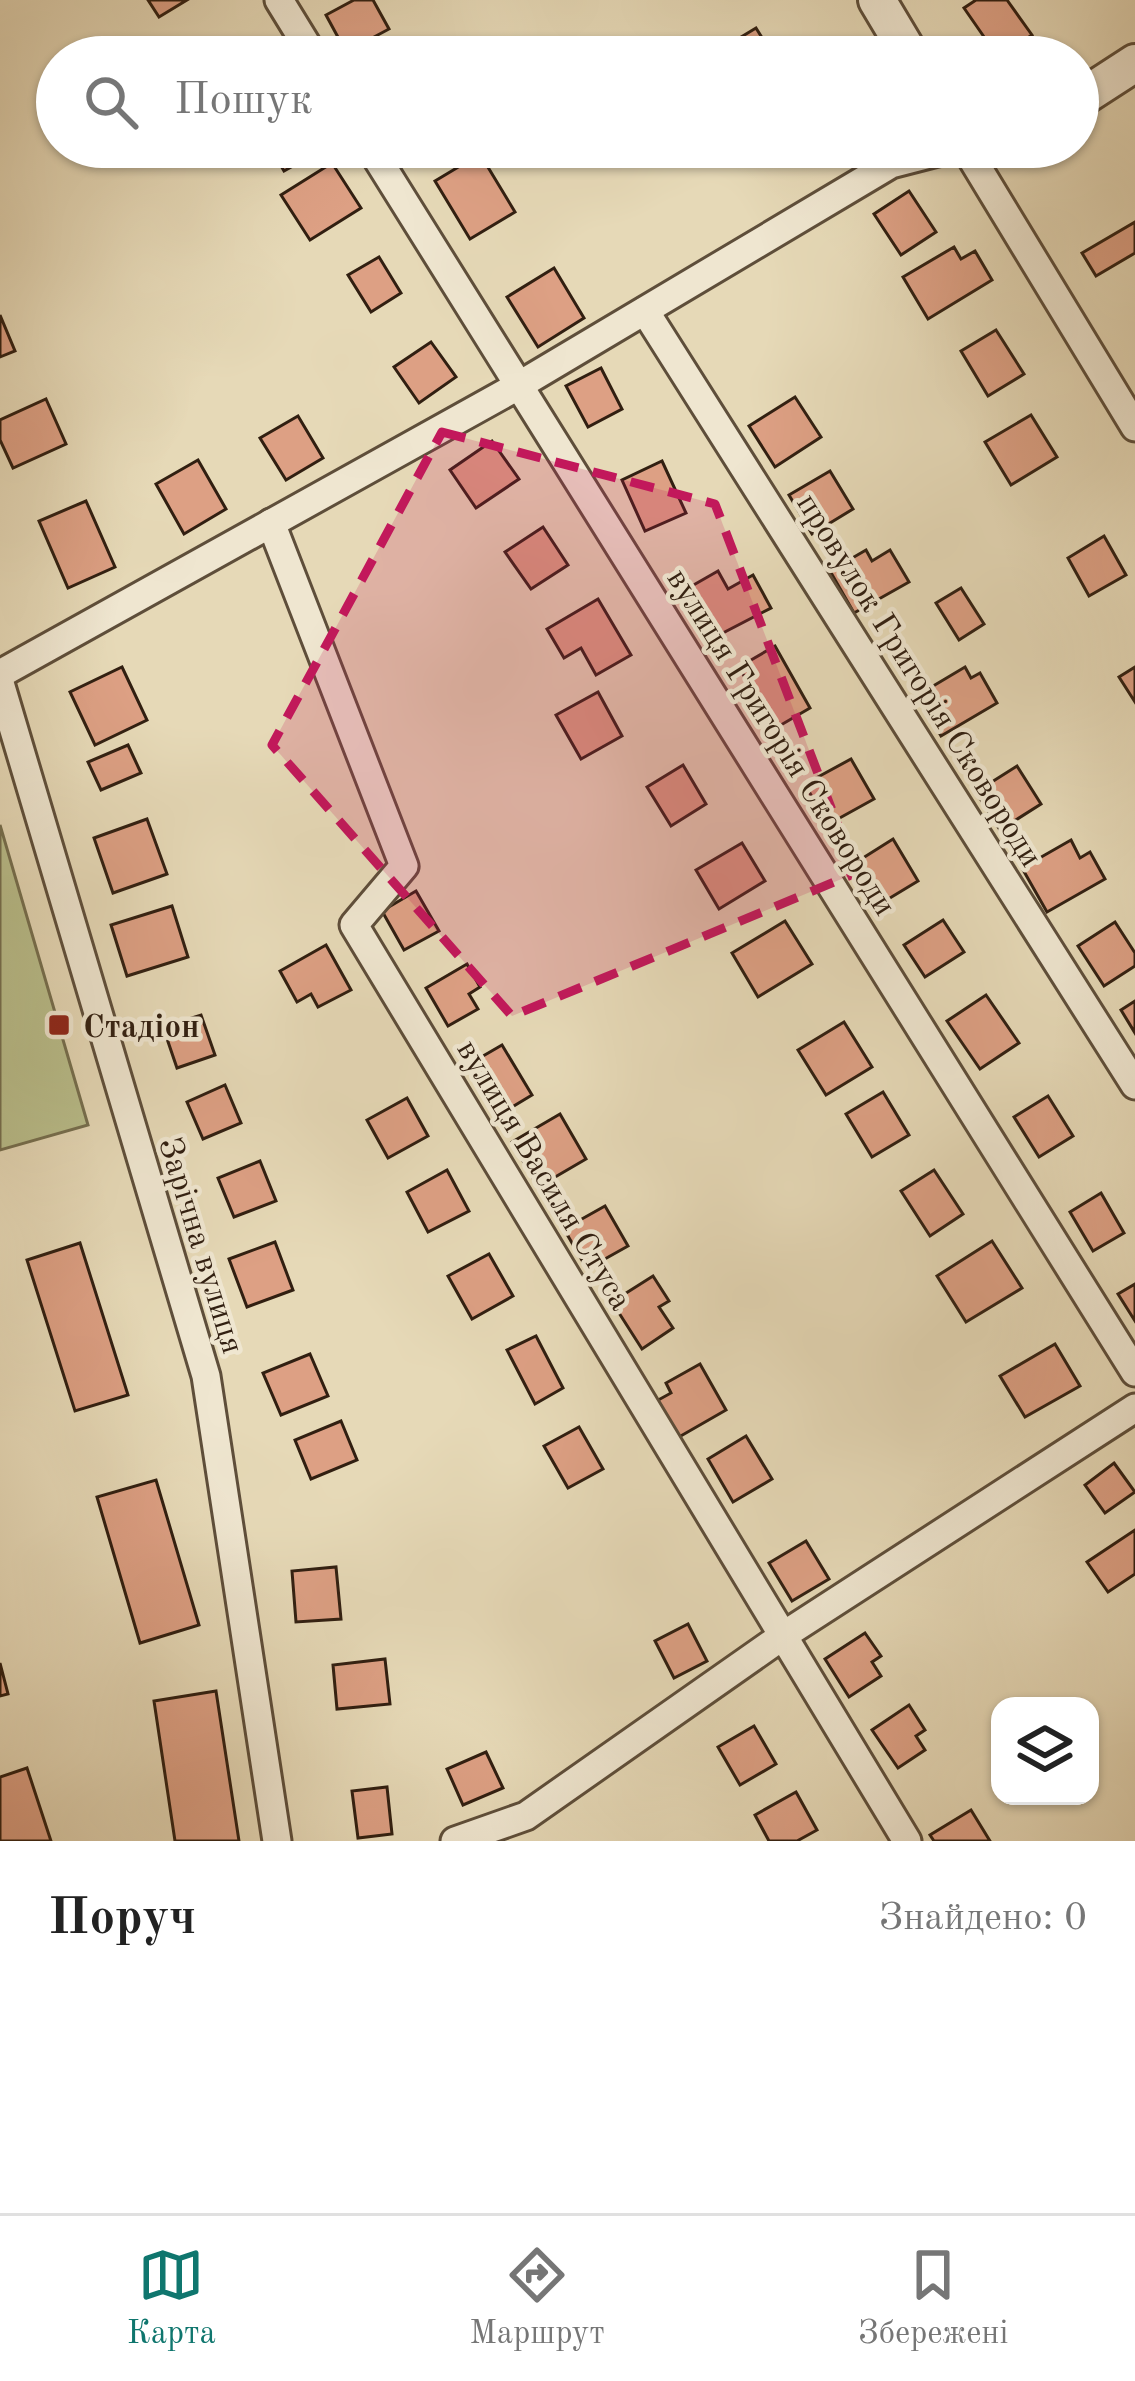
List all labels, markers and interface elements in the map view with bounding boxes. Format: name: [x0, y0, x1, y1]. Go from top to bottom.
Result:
search box: [36, 36, 1099, 168]
icon: search: [78, 69, 144, 135]
text: Пошук: [174, 79, 313, 124]
street label: провулок Григорія Сковороди: [789, 488, 1047, 873]
street label: вулиця Григорія Сковороди: [660, 564, 900, 922]
marker: Стадіон: [46, 1012, 72, 1038]
place label: Стадіон: [83, 1012, 200, 1045]
street label: вулиця Василя Стуса: [449, 1035, 637, 1317]
street label: Зарічна вулиця: [151, 1134, 248, 1358]
map controls: [991, 1697, 1099, 1805]
button: layers: [991, 1697, 1099, 1805]
text: Поруч: [48, 1894, 196, 1945]
text: Знайдено: 0: [879, 1899, 1087, 1938]
tab: Карта: [127, 2242, 216, 2355]
tab: Маршрут: [469, 2242, 605, 2355]
tab: Збережені: [858, 2242, 1008, 2355]

